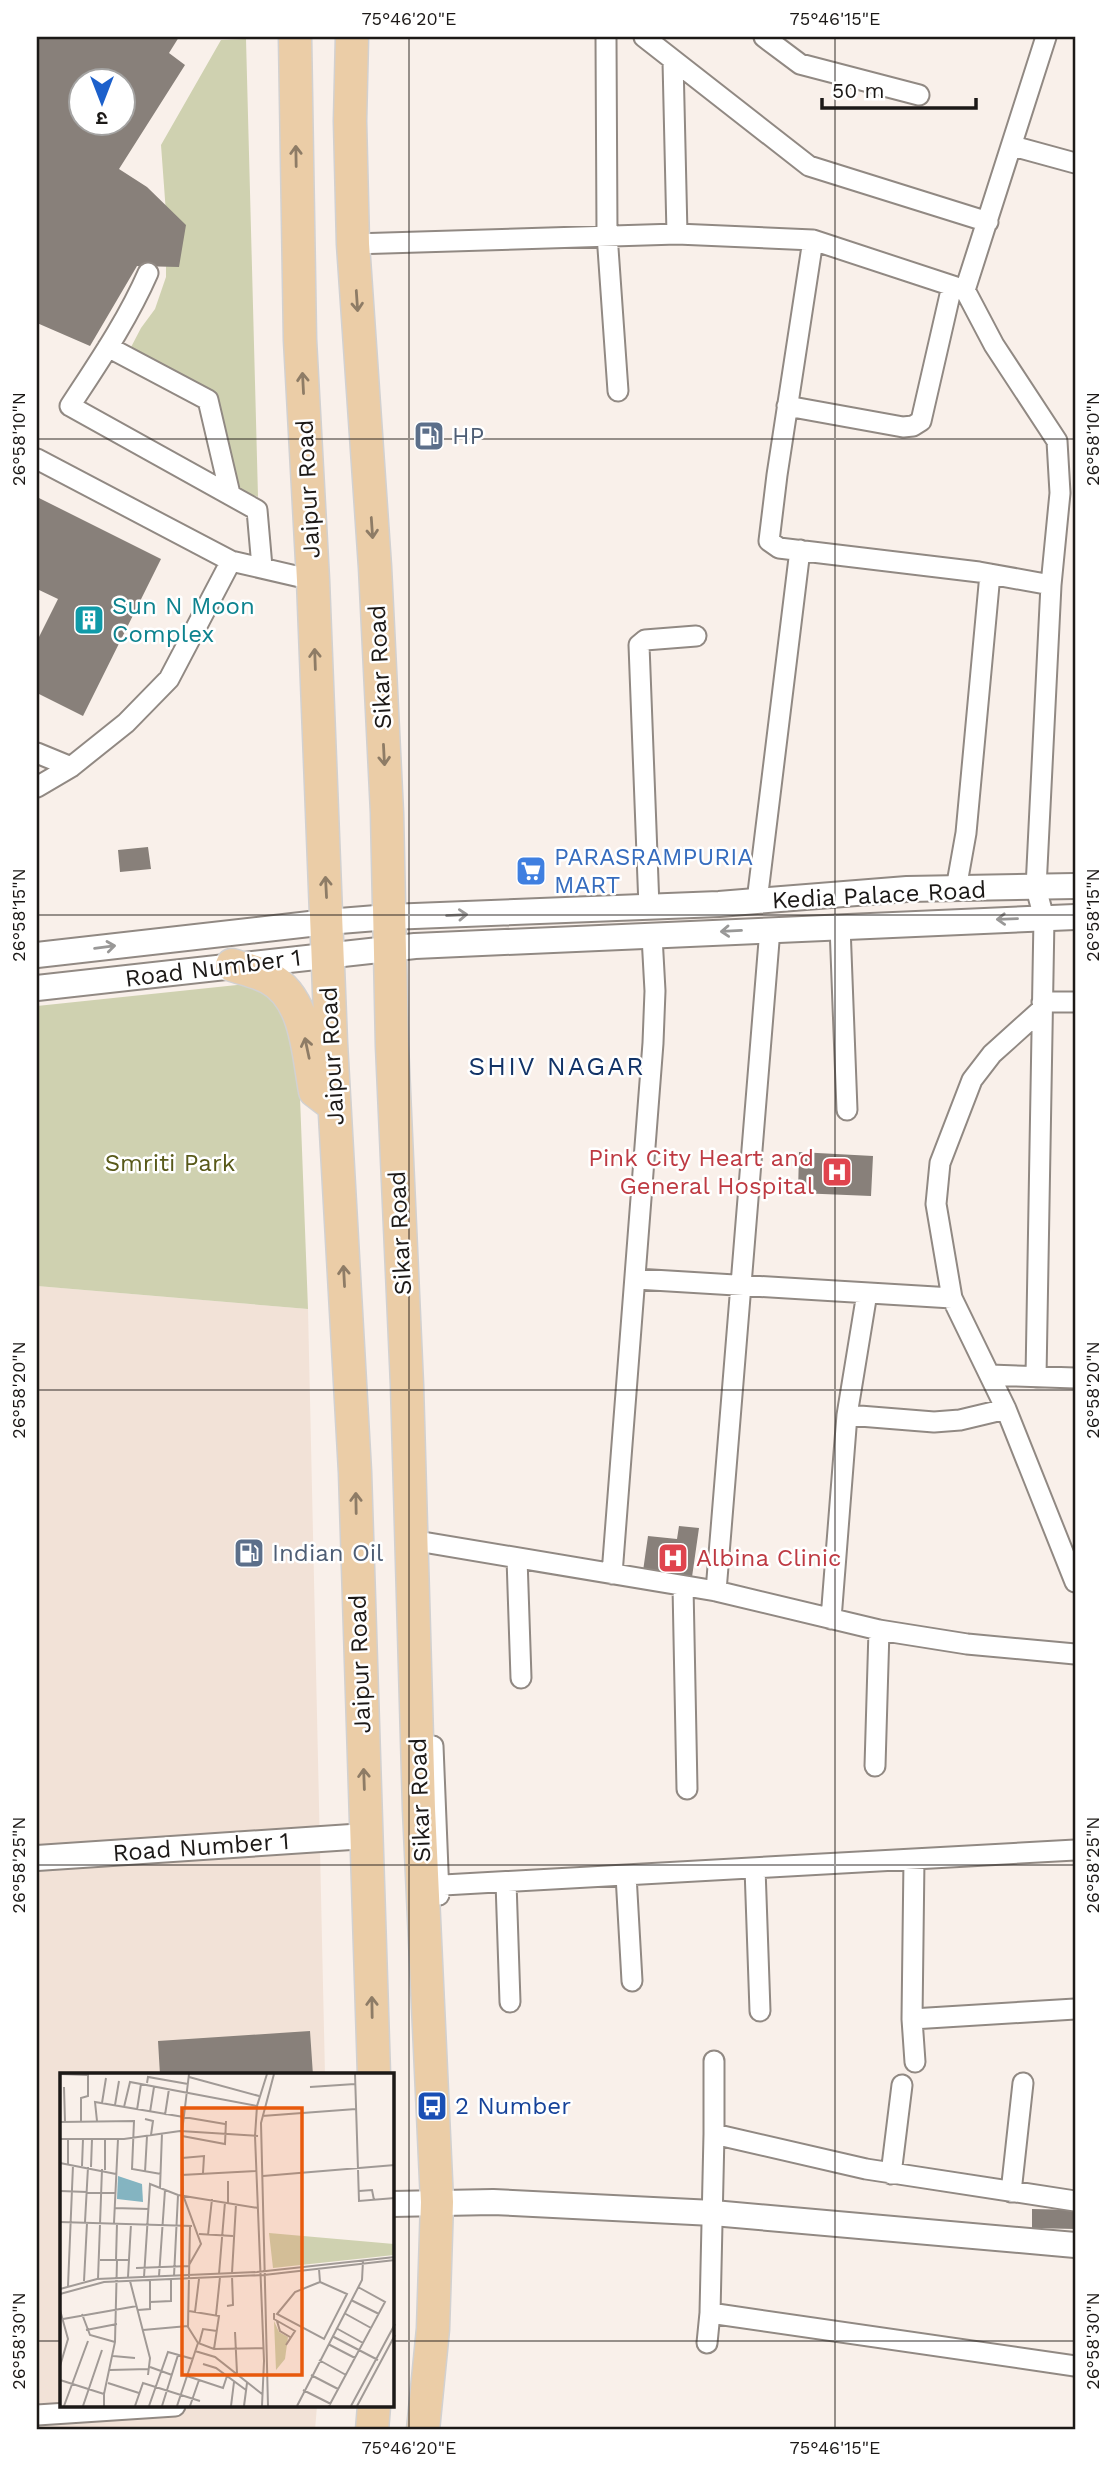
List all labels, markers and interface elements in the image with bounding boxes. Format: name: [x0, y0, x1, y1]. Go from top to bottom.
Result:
text: 75°46'20"E: [362, 8, 457, 29]
text: 75°46'15"E: [790, 8, 880, 29]
north arrow: [66, 66, 136, 136]
scale bar: [822, 66, 976, 110]
text: 50 m: [832, 78, 884, 103]
text: उ: [96, 107, 108, 130]
one-way arrow: [289, 145, 303, 168]
one-way arrow: [351, 289, 364, 312]
one-way arrow: [296, 372, 309, 395]
text: 26°58'10"N: [8, 392, 29, 486]
text: 26°58'10"N: [1082, 392, 1103, 486]
street label: Jaipur Road: [290, 419, 326, 559]
fuel station icon: HP: [412, 419, 446, 453]
place label: HP: [452, 422, 484, 450]
one-way arrow: [366, 516, 379, 539]
place label: Sun N Moon Complex: [112, 592, 255, 648]
building icon: Sun N Moon Complex: [72, 603, 106, 637]
street label: Sikar Road: [363, 604, 397, 730]
one-way arrow: [309, 648, 322, 671]
one-way arrow: [377, 743, 390, 766]
place label: PARASRAMPURIA MART: [554, 843, 753, 899]
supermarket icon: PARASRAMPURIA MART: [514, 854, 548, 888]
text: 26°58'15"N: [8, 868, 29, 962]
text: 26°58'15"N: [1082, 868, 1103, 962]
one-way arrow: [319, 875, 332, 898]
street label: Kedia Palace Road: [771, 875, 987, 915]
one-way arrow: [445, 908, 468, 921]
one-way arrow: [996, 913, 1019, 926]
one-way arrow: [720, 925, 743, 938]
one-way arrow: [93, 941, 115, 954]
street label: Road Number 1: [123, 943, 303, 993]
street label: Jaipur Road: [314, 986, 350, 1126]
one-way arrow: [299, 1037, 313, 1060]
district label: SHIV NAGAR: [468, 1051, 646, 1081]
place label: Pink City Heart and General Hospital: [588, 1144, 815, 1200]
park label: Smriti Park: [105, 1149, 236, 1177]
hospital icon: Pink City Heart and General Hospital: [820, 1155, 854, 1189]
street label: Sikar Road: [383, 1170, 417, 1296]
one-way arrow: [338, 1265, 351, 1288]
text: 26°58'20"N: [8, 1341, 29, 1439]
text: 26°58'20"N: [1082, 1341, 1103, 1439]
one-way arrow: [349, 1492, 363, 1515]
fuel station icon: Indian Oil: [232, 1536, 266, 1570]
place label: Indian Oil: [272, 1539, 384, 1567]
hospital icon: Albina Clinic: [656, 1541, 690, 1575]
place label: Albina Clinic: [696, 1544, 842, 1572]
street label: Jaipur Road: [344, 1594, 376, 1734]
street label: Sikar Road: [404, 1737, 436, 1863]
one-way arrow: [358, 1768, 371, 1791]
text: 26°58'25"N: [8, 1817, 29, 1913]
text: 26°58'25"N: [1082, 1817, 1103, 1913]
street label: Road Number 1: [112, 1827, 290, 1867]
one-way arrow: [365, 1996, 379, 2019]
inset map: [60, 2073, 394, 2408]
bus stop icon: 2 Number: [415, 2089, 449, 2123]
place label: 2 Number: [455, 2092, 571, 2120]
text: 26°58'30"N: [8, 2292, 29, 2390]
text: 26°58'30"N: [1082, 2292, 1103, 2390]
text: 75°46'20"E: [362, 2437, 457, 2458]
text: 75°46'15"E: [790, 2437, 880, 2458]

